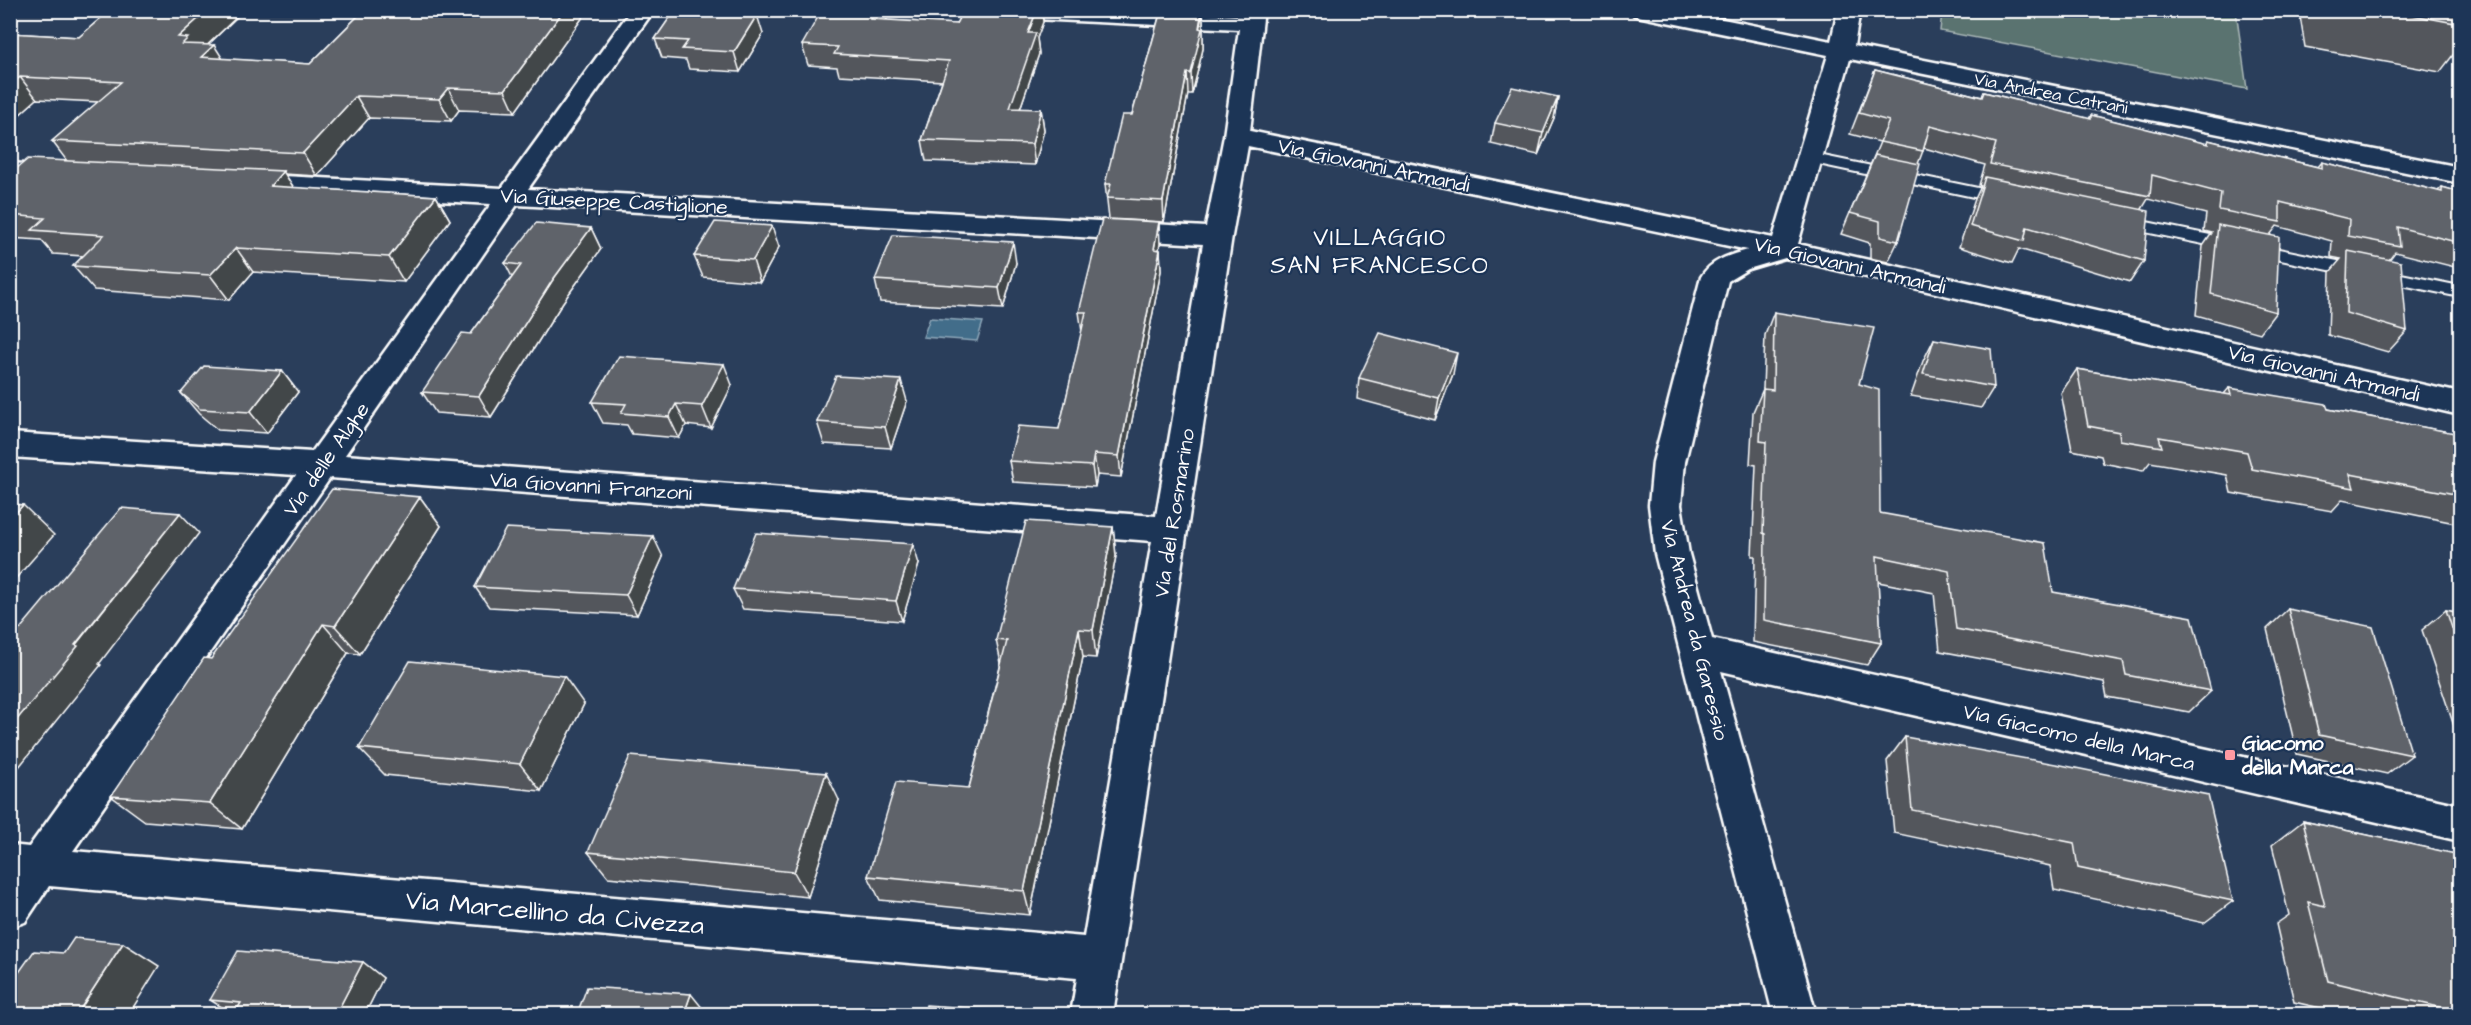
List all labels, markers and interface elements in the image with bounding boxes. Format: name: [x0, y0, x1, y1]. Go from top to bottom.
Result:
street label: Via Andrea Catrani: [1972, 66, 2130, 121]
street label: Via Giovanni Armandi: [1275, 131, 1473, 200]
street label: Via Giuseppe Castiglione: [499, 181, 728, 224]
district label: VILLAGGIO SAN FRANCESCO: [1271, 221, 1489, 283]
street label: Via Giovanni Armandi: [1751, 229, 1948, 302]
street label: Via Giovanni Armandi: [2225, 337, 2422, 410]
street label: Via delle Alghe: [276, 396, 378, 523]
street label: Via del Rosmarino: [1147, 426, 1202, 600]
street label: Via Giovanni Franzoni: [489, 465, 693, 508]
street label: Via Andrea da Garessio: [1653, 517, 1736, 744]
street label: Via Giacomo della Marca: [1960, 697, 2198, 778]
place label: Giacomo della Marca: [2241, 729, 2354, 782]
marker: Giacomo della Marca: [2223, 748, 2237, 762]
street label: Via Marcellino da Civezza: [404, 882, 706, 944]

